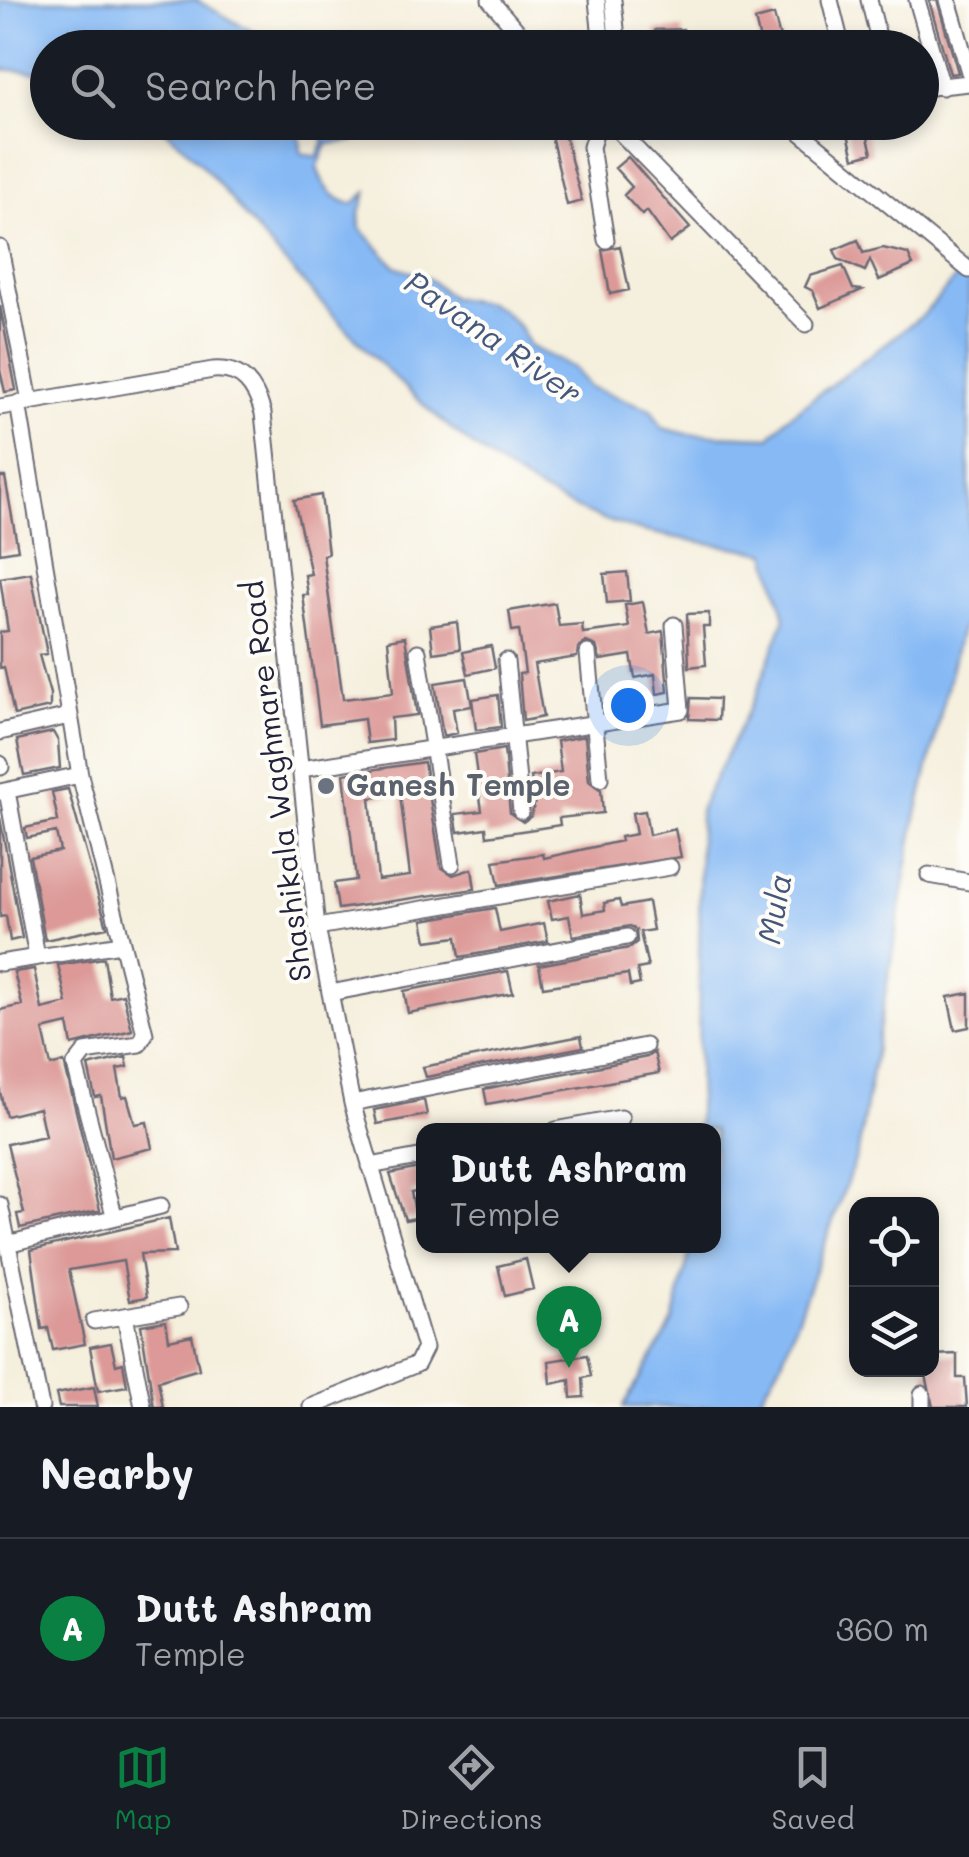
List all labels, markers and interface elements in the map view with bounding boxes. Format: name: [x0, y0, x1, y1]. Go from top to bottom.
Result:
search box: [30, 30, 939, 140]
icon: search: [65, 58, 120, 113]
text: Search here: [145, 60, 376, 110]
water label: Pavana River: [397, 260, 591, 413]
street label: Shashikala Waghmare Road: [231, 579, 319, 984]
your location: [603, 680, 654, 731]
place label: Ganesh Temple: [346, 764, 570, 804]
marker: Ganesh Temple: [315, 775, 337, 797]
water label: Mula: [746, 870, 800, 947]
popup: [416, 1123, 721, 1253]
text: Dutt Ashram: [450, 1142, 687, 1192]
text: Temple: [450, 1192, 561, 1234]
map controls: [849, 1197, 939, 1377]
button: locate: [849, 1197, 939, 1287]
pin: A: [536, 1286, 602, 1368]
button: layers: [849, 1287, 939, 1377]
text: Nearby: [40, 1445, 194, 1500]
text: Dutt Ashram: [135, 1582, 372, 1632]
text: A: [61, 1607, 84, 1649]
text: 360 m: [835, 1607, 929, 1649]
text: Temple: [135, 1632, 246, 1674]
tab: Map: [114, 1740, 171, 1836]
tab: Directions: [400, 1740, 543, 1836]
tab: Saved: [771, 1740, 855, 1836]

